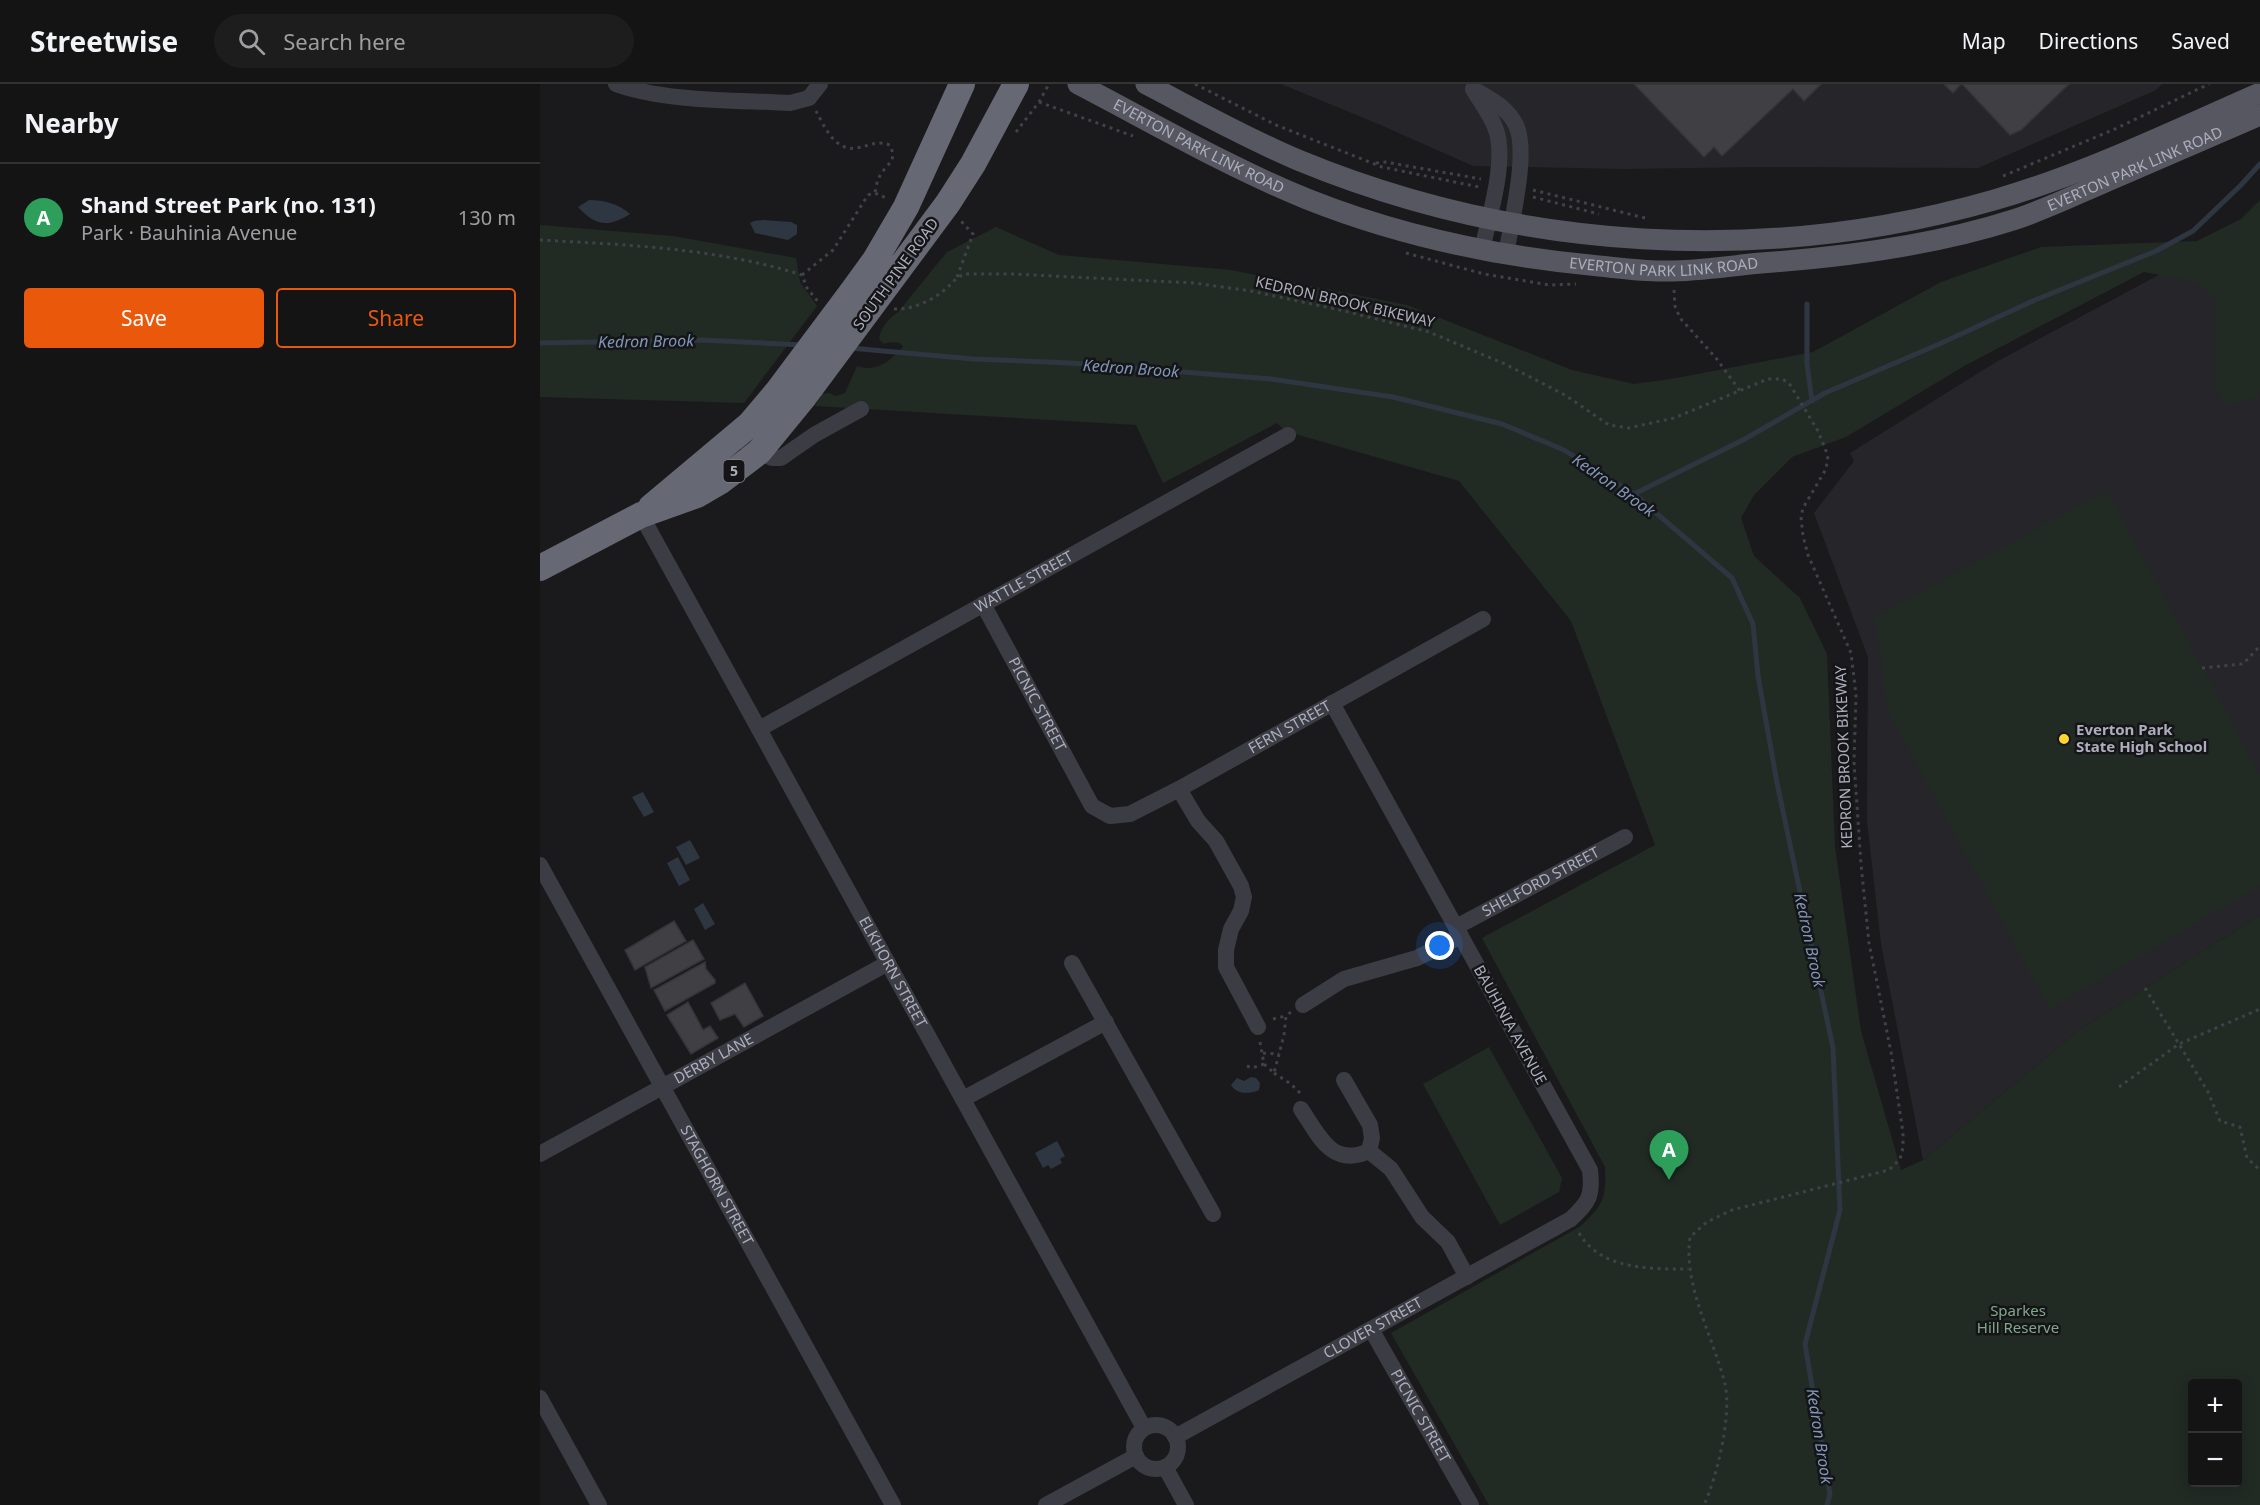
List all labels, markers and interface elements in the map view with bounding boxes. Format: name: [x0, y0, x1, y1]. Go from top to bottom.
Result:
search box: [214, 14, 634, 68]
text: Streetwise: [30, 22, 178, 60]
icon: search: [235, 25, 268, 58]
text: Search here: [283, 26, 406, 56]
text: Map: [1962, 27, 2006, 55]
text: Directions: [2039, 27, 2138, 55]
text: Saved: [2171, 27, 2230, 55]
street label: EVERTON PARK LINK ROAD: [1110, 94, 1288, 197]
text: Nearby: [24, 105, 119, 141]
street label: EVERTON PARK LINK ROAD: [2044, 121, 2225, 215]
text: Shand Street Park (no. 131): [81, 189, 376, 219]
text: A: [37, 204, 50, 231]
text: 130 m: [458, 204, 516, 231]
street label: SOUTH PINE ROAD: [848, 214, 942, 333]
text: Park · Bauhinia Avenue: [81, 219, 297, 246]
street label: EVERTON PARK LINK ROAD: [1568, 252, 1759, 280]
street label: KEDRON BROOK BIKEWAY: [1254, 271, 1437, 332]
button: Save: [24, 288, 264, 348]
button: Share: [276, 288, 516, 348]
water label: Kedron Brook: [598, 329, 695, 353]
water label: Kedron Brook: [1082, 354, 1181, 382]
water label: Kedron Brook: [1568, 448, 1661, 522]
road number: 5: [724, 460, 744, 482]
street label: WATTLE STREET: [970, 545, 1077, 616]
street label: PICNIC STREET: [1004, 653, 1072, 755]
street label: KEDRON BROOK BIKEWAY: [1830, 664, 1856, 849]
street label: FERN STREET: [1244, 695, 1335, 757]
place label: Everton Park State High School: [2076, 719, 2207, 756]
marker: Everton Park State High School: [2057, 732, 2071, 746]
street label: SHELFORD STREET: [1478, 841, 1603, 920]
water label: Kedron Brook: [1789, 891, 1831, 990]
street label: ELKHORN STREET: [855, 913, 933, 1031]
your location: [1425, 931, 1454, 960]
street label: BAUHINIA AVENUE: [1470, 961, 1552, 1088]
street label: DERBY LANE: [670, 1028, 756, 1088]
street label: STAGHORN STREET: [676, 1121, 759, 1249]
pin: A: [1650, 1130, 1688, 1180]
street label: CLOVER STREET: [1319, 1291, 1426, 1362]
park label: Sparkes Hill Reserve: [1977, 1300, 2059, 1337]
street label: PICNIC STREET: [1387, 1365, 1456, 1466]
map controls: [2188, 1379, 2242, 1487]
button: +: [2188, 1379, 2242, 1433]
water label: Kedron Brook: [1802, 1387, 1839, 1486]
button: −: [2188, 1433, 2242, 1487]

